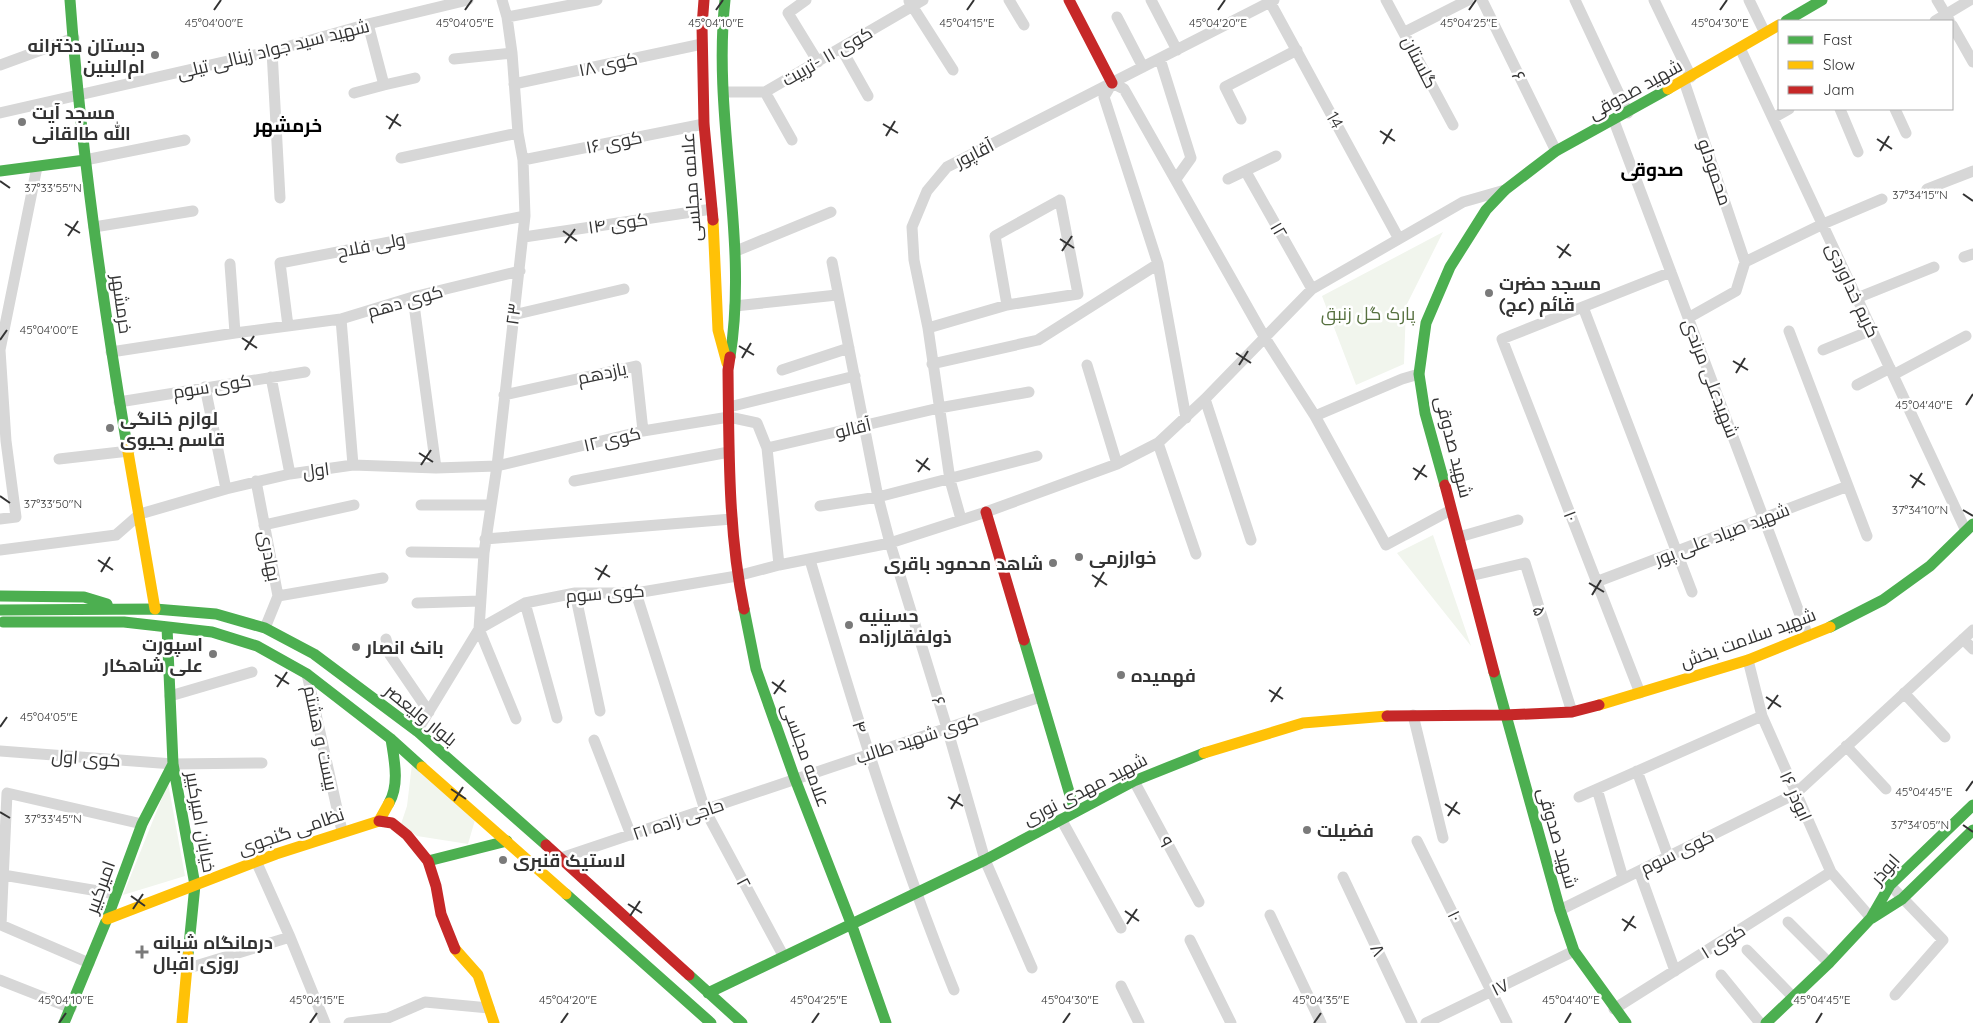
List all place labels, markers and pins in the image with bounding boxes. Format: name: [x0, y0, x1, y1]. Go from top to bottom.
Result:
place label: دبستان دخترانه ام‌البنین: [27, 34, 145, 79]
marker: دبستان دخترانه ام‌البنین: [149, 49, 161, 61]
place label: مسجد آیت الله طالقانی: [32, 101, 131, 145]
marker: مسجد آیت الله طالقانی: [16, 116, 28, 128]
place label: مسجد حضرت قائم (عج): [1499, 272, 1601, 317]
marker: مسجد حضرت قائم (عج): [1483, 287, 1495, 299]
place label: لوازم خانگی قاسم یحیوی: [120, 407, 225, 452]
marker: لوازم خانگی قاسم یحیوی: [104, 422, 116, 434]
place label: خوارزمی: [1089, 546, 1157, 569]
marker: خوارزمی: [1073, 551, 1085, 563]
place label: شاهد محمود باقری: [884, 552, 1043, 575]
marker: شاهد محمود باقری: [1047, 557, 1059, 569]
place label: حسینیه ذولفقارزاده: [859, 604, 952, 648]
marker: حسینیه ذولفقارزاده: [843, 619, 855, 631]
place label: اسپورت علی شاهکار: [102, 633, 203, 677]
place label: بانک انصار: [365, 636, 444, 659]
marker: بانک انصار: [350, 641, 362, 653]
marker: اسپورت علی شاهکار: [207, 648, 219, 660]
place label: فهمیده: [1131, 664, 1196, 687]
marker: فهمیده: [1115, 669, 1127, 681]
place label: فضیلت: [1317, 819, 1374, 842]
marker: فضیلت: [1301, 824, 1313, 836]
place label: لاستیک قنبری: [513, 849, 625, 872]
marker: لاستیک قنبری: [497, 854, 509, 866]
place label: درمانگاه شبانه روزی اقبال: [153, 931, 273, 975]
marker: درمانگاه شبانه روزی اقبال: [135, 945, 149, 959]

